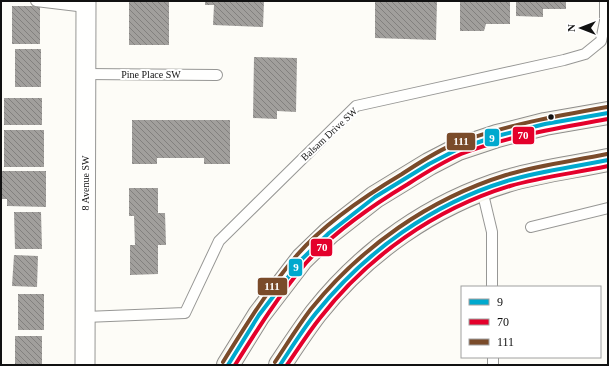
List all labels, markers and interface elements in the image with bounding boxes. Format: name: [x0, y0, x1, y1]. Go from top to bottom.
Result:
north arrow: [561, 8, 601, 48]
text: N: [565, 24, 577, 32]
street label: Pine Place SW: [121, 69, 181, 80]
street label: Balsam Drive SW: [299, 105, 360, 163]
unlabelled marker: [546, 112, 556, 122]
line badge: 70: [512, 126, 535, 145]
line badge: 9: [484, 128, 500, 147]
text: 70: [518, 129, 529, 141]
line badge: 111: [446, 132, 476, 151]
text: 9: [489, 132, 495, 144]
text: 111: [453, 135, 469, 147]
street label: 8 Avenue SW: [80, 155, 91, 210]
line badge: 70: [310, 238, 333, 257]
text: 70: [317, 241, 328, 253]
line badge: 9: [288, 258, 303, 277]
text: 9: [293, 261, 299, 273]
line badge: 111: [257, 277, 288, 296]
text: 111: [264, 280, 280, 292]
legend: [461, 286, 601, 358]
text: 9: [497, 295, 503, 309]
text: 70: [497, 315, 509, 329]
text: 111: [497, 335, 514, 349]

